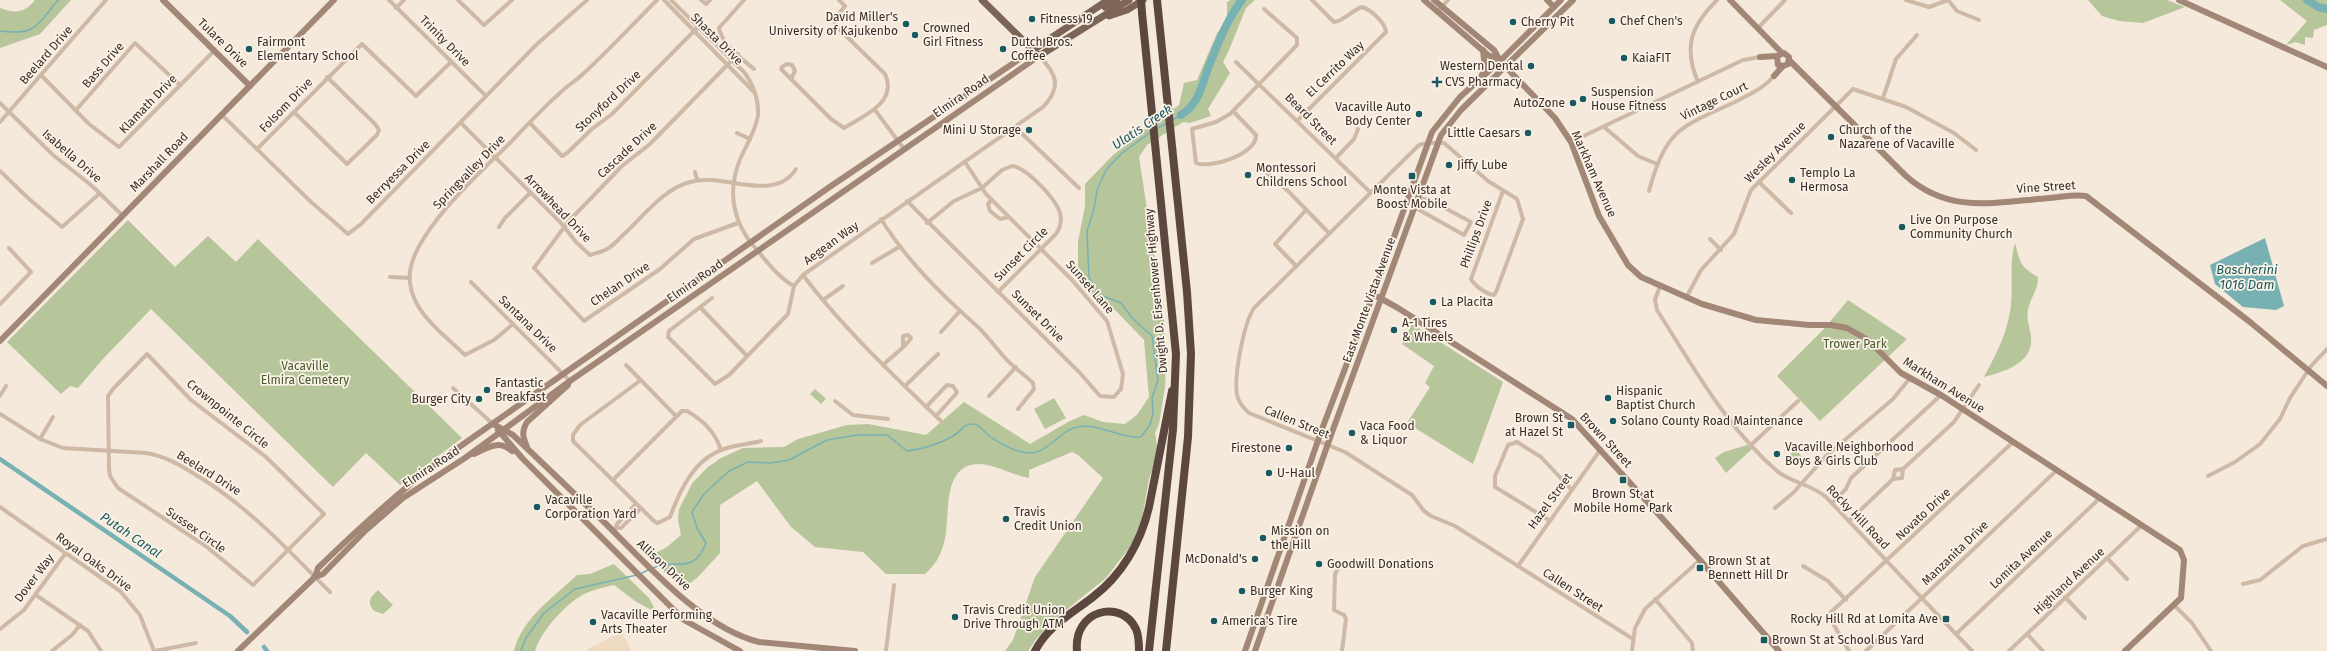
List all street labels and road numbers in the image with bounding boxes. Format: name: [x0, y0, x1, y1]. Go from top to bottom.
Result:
street label: Shasta Drive: [688, 10, 746, 68]
street label: Trinity Drive: [417, 13, 473, 69]
street label: Tulare Drive: [195, 15, 251, 71]
street label: Beelard Drive: [17, 23, 75, 87]
street label: El Cerrito Way: [1303, 38, 1367, 100]
street label: Bass Drive: [79, 39, 127, 91]
street label: Stonyford Drive: [572, 67, 644, 135]
street label: Klamath Drive: [116, 72, 180, 136]
street label: Elmira Road: [930, 72, 992, 120]
street label: Folsom Drive: [257, 75, 315, 135]
street label: Vintage Court: [1678, 78, 1750, 123]
street label: Beard Street: [1282, 90, 1340, 148]
street label: Wesley Avenue: [1741, 118, 1809, 186]
street label: Cascade Drive: [595, 119, 659, 181]
street label: Isabella Drive: [39, 126, 105, 186]
street label: Markham Avenue: [1569, 128, 1619, 220]
street label: Marshall Road: [127, 129, 191, 195]
street label: Springvalley Drive: [430, 132, 508, 212]
street label: Berryessa Drive: [363, 137, 433, 207]
street label: Arrowhead Drive: [522, 171, 594, 245]
street label: Vine Street: [2016, 178, 2077, 196]
street label: Phillips Drive: [1457, 198, 1495, 270]
street label: Dwight D. Eisenhower Highway: [1142, 208, 1170, 374]
street label: Aegean Way: [801, 218, 861, 268]
street label: Sunset Circle: [991, 224, 1051, 284]
street label: East Monte Vista Avenue: [1340, 235, 1398, 365]
street label: Elmira Road: [664, 257, 726, 305]
street label: Sunset Lane: [1063, 257, 1117, 317]
street label: Chelan Drive: [588, 259, 652, 309]
street label: Sunset Drive: [1009, 287, 1067, 345]
street label: Santana Drive: [496, 293, 560, 355]
street label: Markham Avenue: [1901, 354, 1987, 416]
street label: Crownpointe Circle: [184, 376, 272, 452]
street label: Callen Street: [1262, 403, 1332, 442]
street label: Brown Street: [1577, 410, 1635, 471]
street label: Elmira Road: [400, 443, 462, 491]
street label: Beelard Drive: [174, 448, 244, 498]
street label: Hazel Street: [1525, 470, 1575, 532]
street label: Rocky Hill Road: [1824, 482, 1892, 552]
street label: Novato Drive: [1893, 485, 1953, 543]
street label: Sussex Circle: [163, 504, 229, 556]
street label: Manzanita Drive: [1919, 518, 1991, 588]
street label: Lomita Avenue: [1987, 527, 2055, 591]
street label: Royal Oaks Drive: [53, 530, 135, 594]
street label: Allison Drive: [634, 537, 694, 593]
street label: Highland Avenue: [2031, 544, 2107, 618]
street label: Dover Way: [11, 551, 57, 605]
street label: Callen Street: [1540, 565, 1606, 615]

